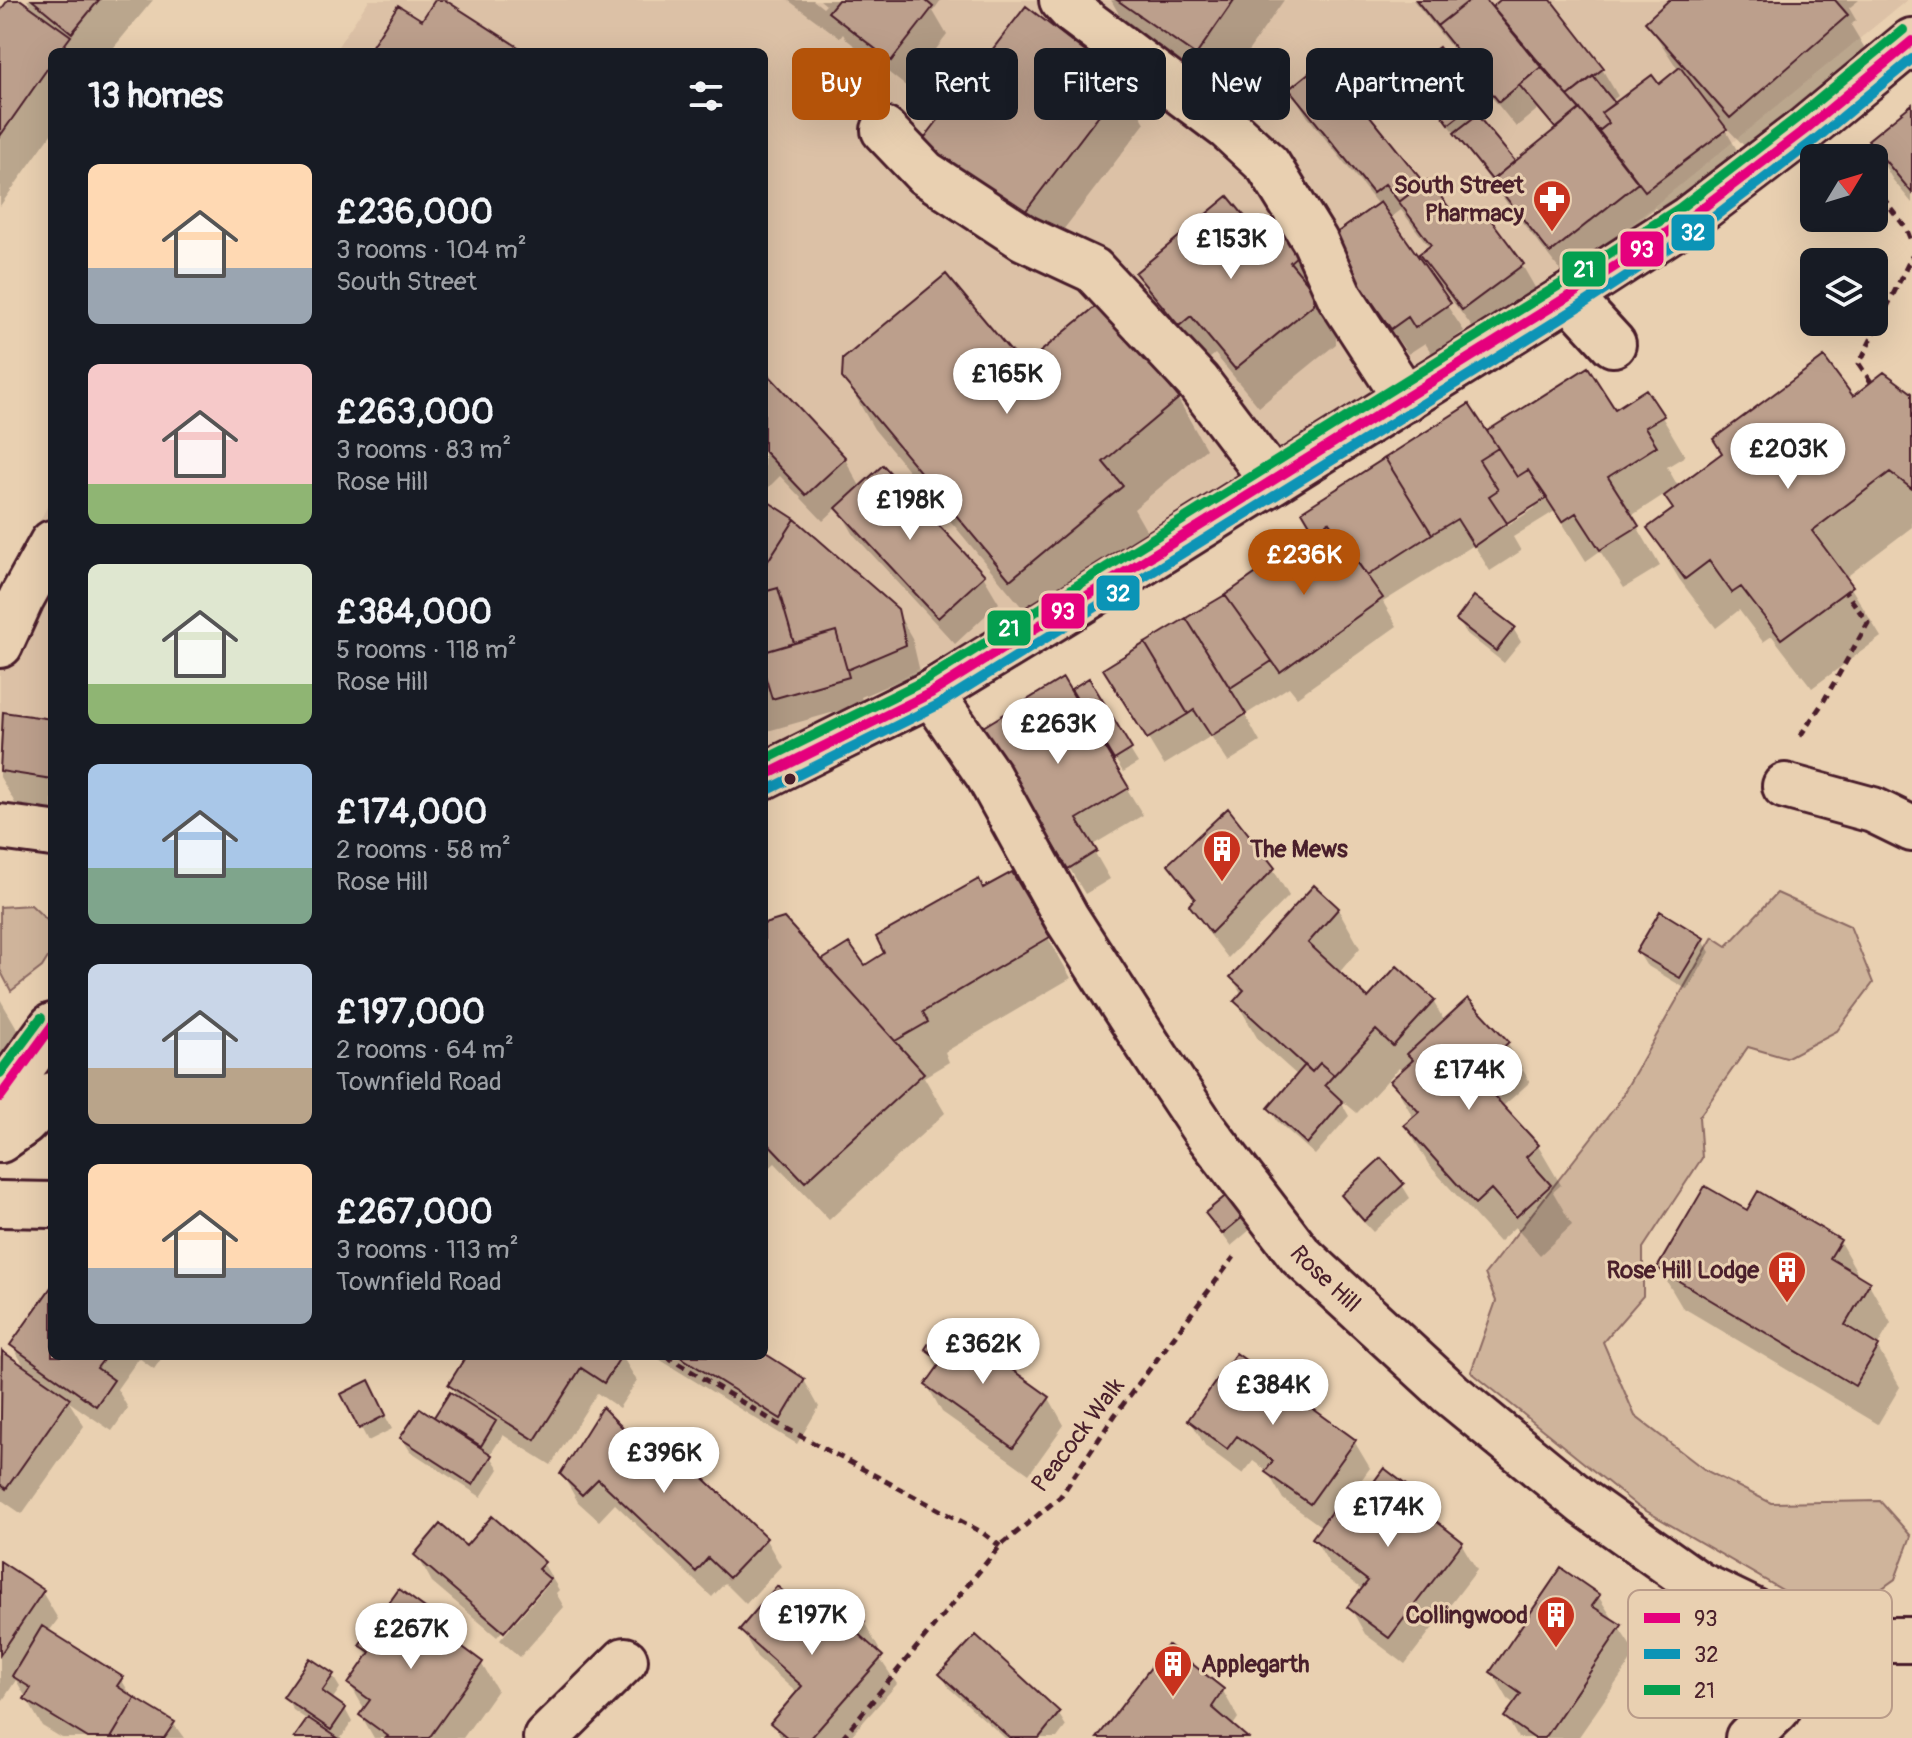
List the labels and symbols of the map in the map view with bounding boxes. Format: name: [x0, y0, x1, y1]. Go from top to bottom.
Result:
north arrow: [1800, 144, 1888, 232]
place label: South Street Pharmacy: [1394, 171, 1525, 228]
pharmacy icon: South Street Pharmacy: [1531, 178, 1573, 233]
pin: £153K: [1175, 213, 1287, 281]
line badge: 32: [1670, 213, 1716, 252]
text: 32: [1681, 219, 1705, 247]
line badge: 93: [1619, 230, 1665, 268]
text: 93: [1630, 236, 1654, 264]
line badge: 21: [1561, 250, 1607, 288]
text: 21: [1574, 256, 1594, 284]
pin: £165K: [951, 348, 1063, 416]
pin: £203K: [1732, 423, 1844, 491]
pin: £198K: [854, 474, 966, 542]
pin: £236K: [1248, 529, 1360, 597]
line badge: 32: [1095, 574, 1141, 612]
text: 32: [1106, 580, 1130, 608]
line badge: 93: [1040, 592, 1086, 630]
text: 93: [1051, 598, 1075, 626]
line badge: 21: [986, 609, 1032, 647]
text: 21: [999, 615, 1019, 643]
pin: £263K: [1002, 698, 1114, 766]
unlabelled marker: [782, 771, 798, 787]
building icon: The Mews: [1201, 828, 1243, 883]
place label: The Mews: [1249, 835, 1348, 864]
pin: £174K: [1413, 1044, 1525, 1112]
street label: Rose Hill: [1284, 1240, 1367, 1318]
building icon: Rose Hill Lodge: [1766, 1249, 1808, 1304]
place label: Rose Hill Lodge: [1606, 1256, 1760, 1285]
pin: £362K: [927, 1318, 1039, 1386]
pin: £384K: [1217, 1359, 1329, 1427]
street label: Peacock Walk: [1025, 1372, 1131, 1498]
pin: £396K: [608, 1427, 720, 1495]
pin: £174K: [1332, 1481, 1444, 1549]
pin: £197K: [756, 1589, 868, 1657]
legend: [1628, 1590, 1892, 1718]
building icon: Collingwood: [1535, 1594, 1577, 1649]
place label: Collingwood: [1405, 1601, 1528, 1630]
pin: £267K: [355, 1603, 467, 1671]
text: 93: [1694, 1605, 1718, 1633]
text: 32: [1694, 1641, 1719, 1669]
building icon: Applegarth: [1152, 1643, 1194, 1698]
place label: Applegarth: [1201, 1650, 1310, 1679]
text: 21: [1694, 1677, 1715, 1705]

